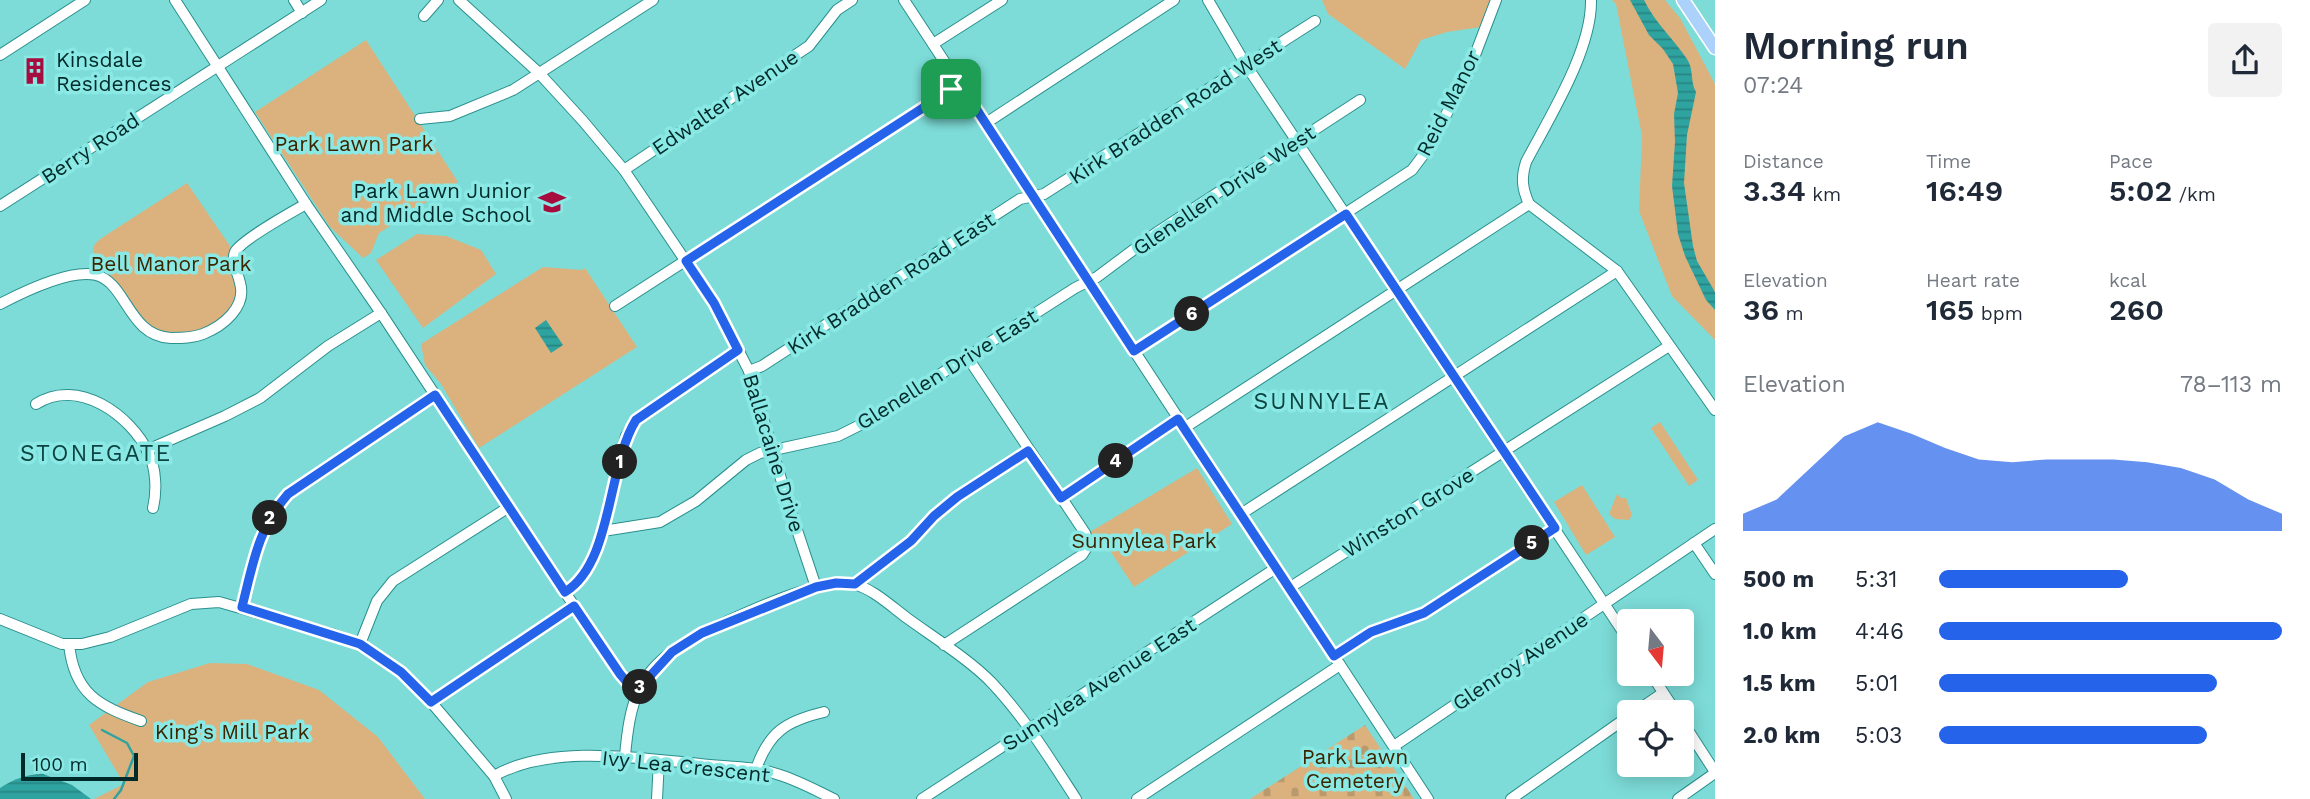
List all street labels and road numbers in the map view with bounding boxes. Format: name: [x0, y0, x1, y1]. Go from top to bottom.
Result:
street label: Kirk Bradden Road West: [1064, 33, 1286, 189]
street label: Edwalter Avenue: [647, 44, 803, 160]
street label: Reid Manor: [1411, 45, 1486, 160]
street label: Berry Road: [36, 107, 144, 189]
street label: Glenellen Drive West: [1128, 120, 1320, 260]
street label: Kirk Bradden Road East: [782, 206, 1000, 360]
street label: Glenellen Drive East: [852, 303, 1042, 435]
street label: Ballacaine Drive: [738, 371, 810, 535]
street label: Winston Grove: [1338, 462, 1478, 562]
street label: Glenroy Avenue: [1447, 606, 1593, 716]
street label: Sunnylea Avenue East: [998, 612, 1201, 756]
street label: Ivy Lea Crescent: [601, 745, 771, 787]

